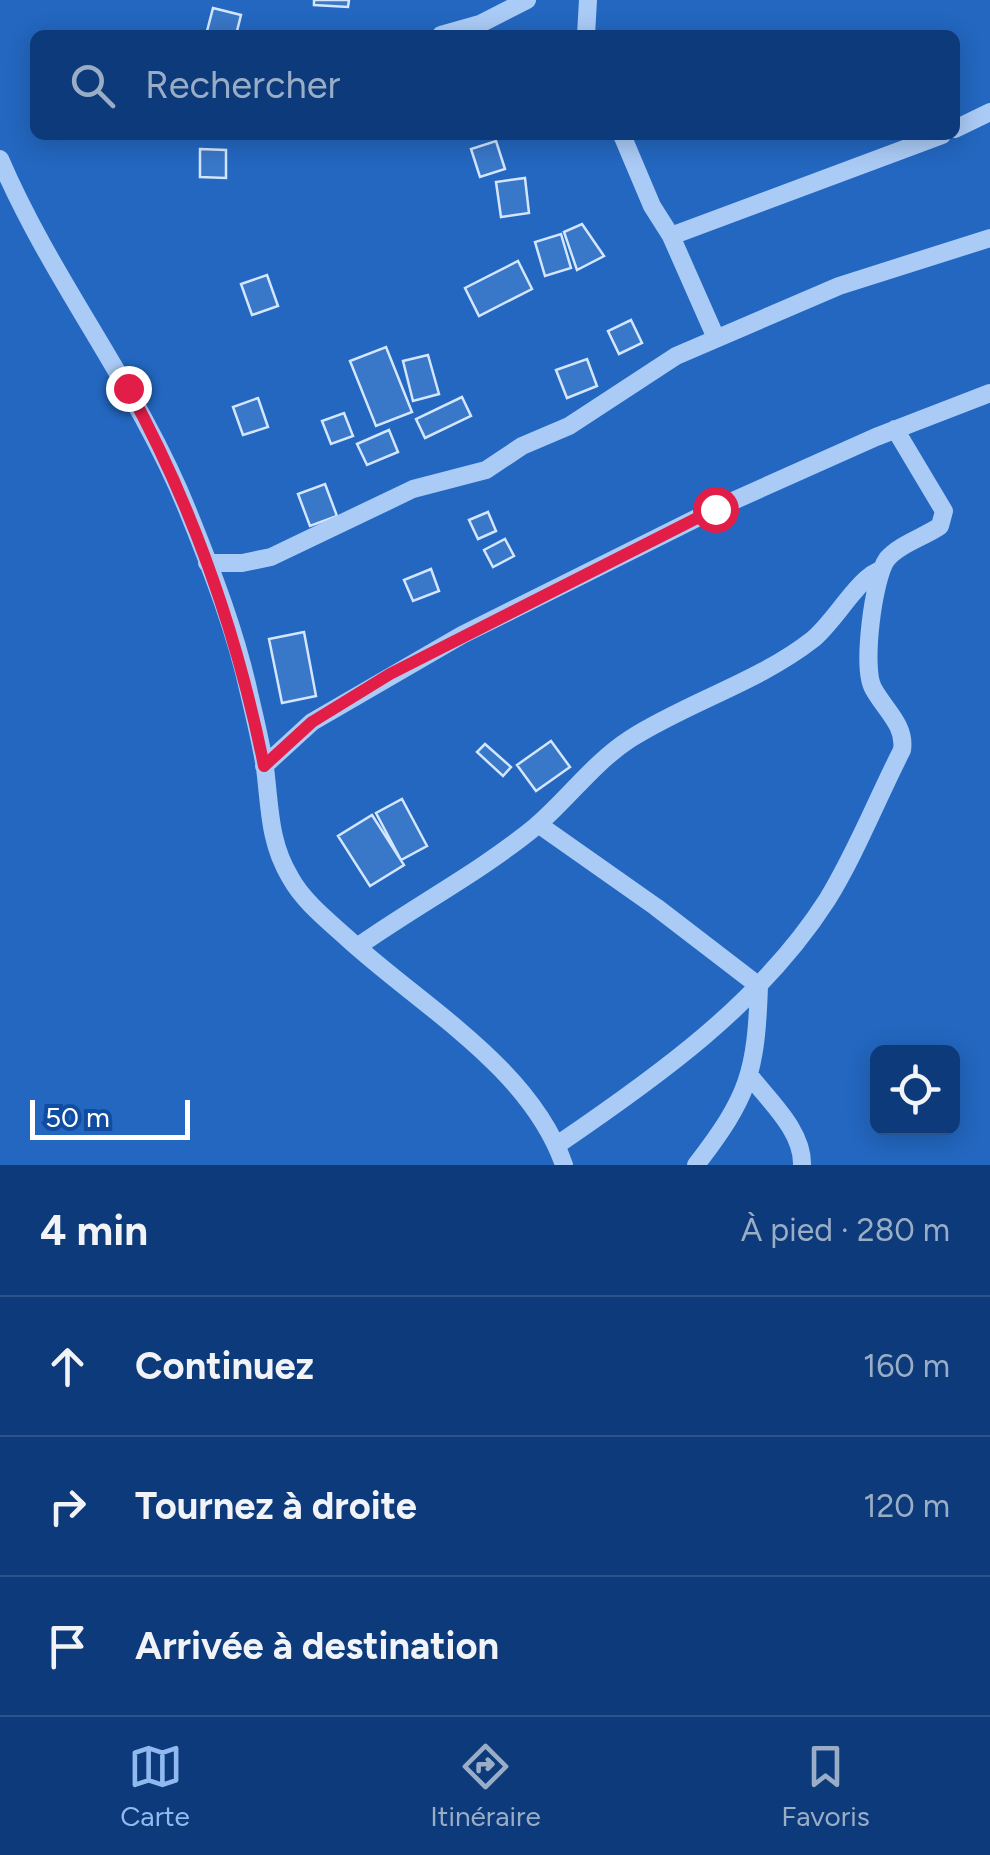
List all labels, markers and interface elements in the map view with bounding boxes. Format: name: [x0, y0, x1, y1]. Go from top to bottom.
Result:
search box: [30, 30, 960, 140]
icon: search: [65, 58, 120, 113]
text: Rechercher: [145, 62, 340, 108]
route end: [106, 366, 152, 412]
route start: [693, 487, 739, 533]
map controls: [870, 1045, 960, 1135]
button: locate: [870, 1045, 960, 1135]
scale bar: [30, 1095, 190, 1140]
text: 50 m: [45, 1100, 110, 1134]
text: 4 min: [40, 1205, 148, 1256]
text: À pied · 280 m: [741, 1211, 950, 1249]
icon: ahead: [40, 1339, 95, 1394]
text: Continuez: [135, 1343, 314, 1389]
text: 160 m: [863, 1347, 950, 1385]
icon: right: [40, 1479, 95, 1534]
text: Tournez à droite: [135, 1483, 417, 1529]
text: 120 m: [863, 1487, 950, 1525]
icon: arrive: [40, 1619, 95, 1674]
text: Arrivée à destination: [135, 1623, 499, 1669]
tab: Carte: [120, 1739, 190, 1833]
tab: Itinéraire: [430, 1739, 541, 1833]
tab: Favoris: [781, 1739, 870, 1833]

